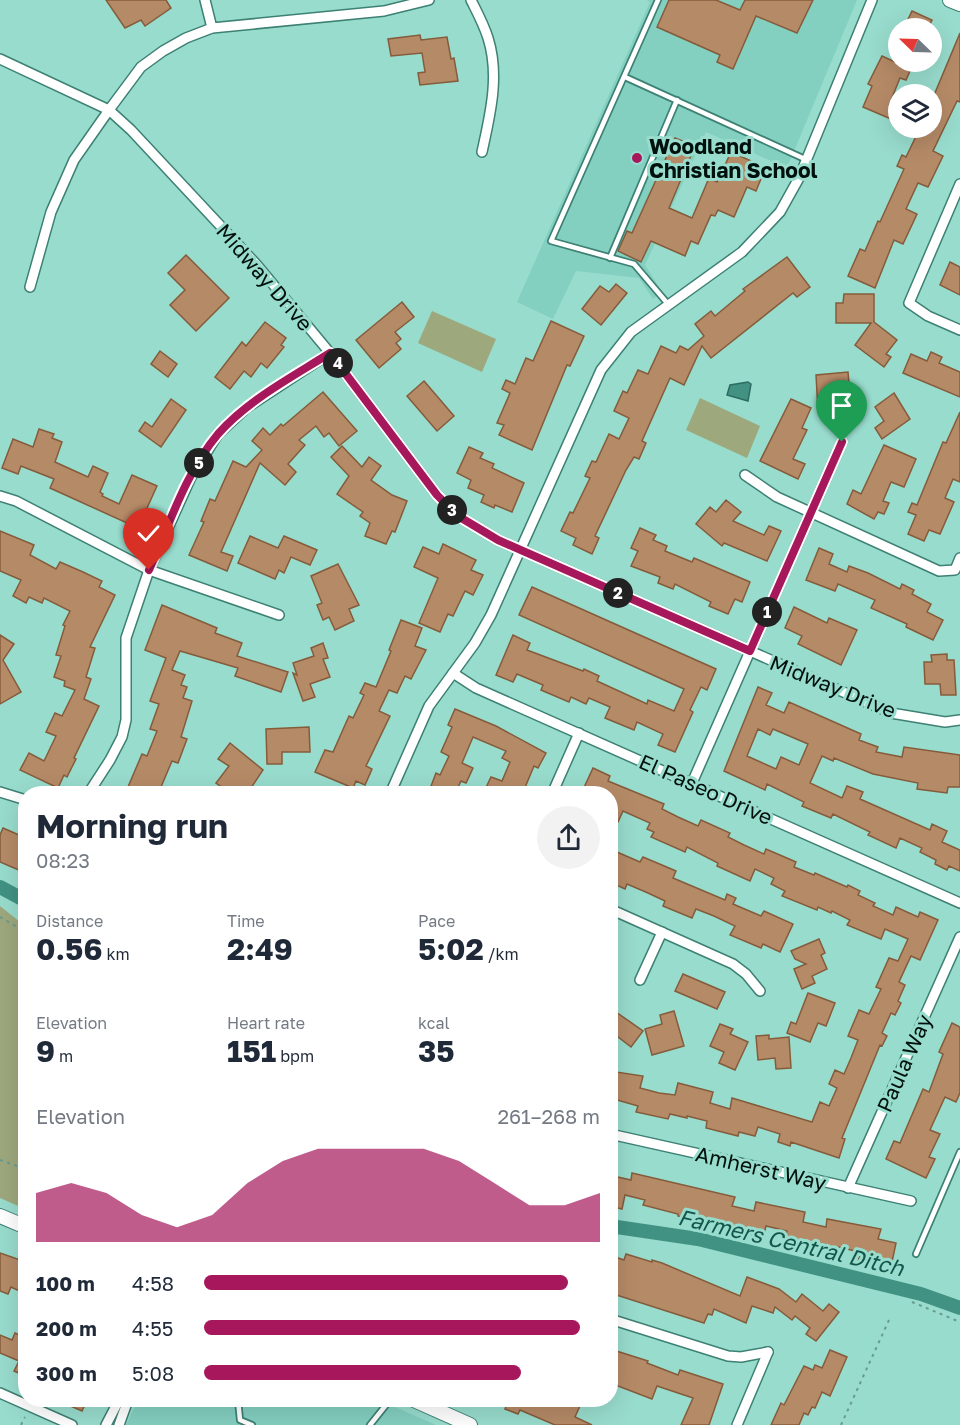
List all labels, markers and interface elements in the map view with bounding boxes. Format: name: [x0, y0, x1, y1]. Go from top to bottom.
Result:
north arrow: [888, 18, 942, 72]
map controls: [888, 18, 942, 138]
button: layers: [888, 84, 942, 138]
place label: Woodland Christian School: [649, 133, 818, 183]
marker: Woodland Christian School: [630, 151, 644, 165]
street label: Midway Drive: [211, 218, 319, 336]
pin: 4: [323, 348, 353, 378]
text: 4: [333, 353, 343, 373]
pin: [816, 380, 867, 442]
icon: arrive: [825, 389, 858, 422]
pin: 5: [184, 448, 214, 478]
text: 5: [194, 453, 204, 473]
pin: 3: [437, 495, 467, 525]
text: 3: [447, 500, 457, 520]
pin: [123, 508, 174, 570]
icon: check: [132, 517, 165, 550]
pin: 2: [603, 578, 633, 608]
text: 2: [613, 583, 623, 603]
pin: 1: [752, 597, 782, 627]
text: 1: [763, 602, 771, 622]
street label: Midway Drive: [766, 649, 900, 723]
street label: El Paseo Drive: [635, 748, 777, 830]
text: Morning run: [36, 806, 228, 845]
button: share: [537, 806, 600, 869]
text: 08:23: [36, 848, 90, 872]
text: Distance: [36, 911, 103, 931]
text: Time: [227, 911, 265, 931]
text: Pace: [418, 911, 455, 931]
text: 0.56: [36, 931, 102, 967]
text: 2:49: [227, 931, 293, 967]
text: 5:02: [418, 931, 484, 967]
text: km: [102, 944, 130, 964]
text: /km: [484, 944, 519, 964]
street label: Paula Way: [871, 1010, 937, 1116]
text: Elevation: [36, 1013, 107, 1033]
text: Heart rate: [227, 1013, 305, 1033]
text: kcal: [418, 1013, 450, 1033]
text: 9: [36, 1033, 55, 1069]
text: 151: [227, 1033, 276, 1069]
text: 35: [418, 1033, 455, 1069]
text: m: [55, 1046, 73, 1066]
text: bpm: [276, 1046, 314, 1066]
text: Elevation: [36, 1104, 125, 1128]
text: 261–268 m: [497, 1104, 600, 1128]
street label: Amherst Way: [693, 1140, 829, 1196]
water label: Farmers Central Ditch: [676, 1203, 908, 1281]
text: 100 m: [36, 1271, 95, 1295]
text: 4:58: [132, 1271, 174, 1295]
text: 200 m: [36, 1316, 97, 1340]
text: 4:55: [132, 1316, 173, 1340]
text: 300 m: [36, 1361, 97, 1385]
text: 5:08: [132, 1361, 174, 1385]

